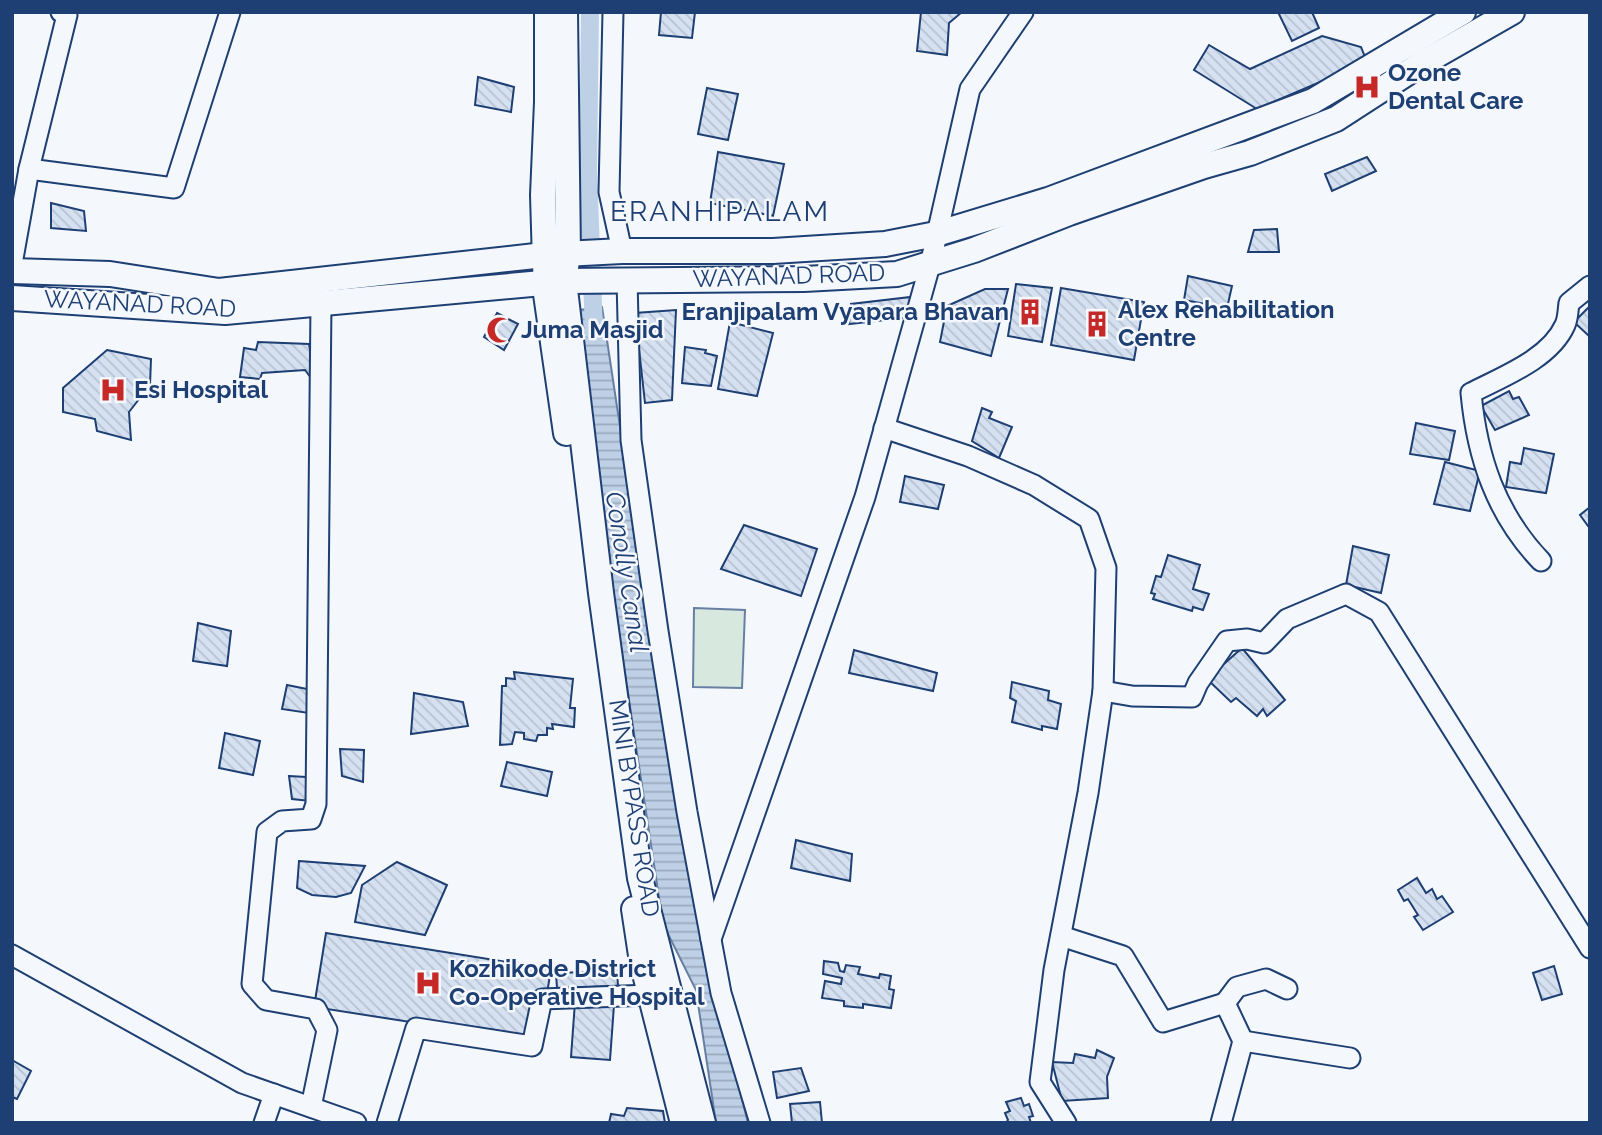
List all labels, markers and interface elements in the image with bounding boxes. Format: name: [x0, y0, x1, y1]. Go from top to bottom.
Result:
place label: Ozone Dental Care: [1388, 58, 1523, 115]
hospital icon: Ozone Dental Care: [1352, 72, 1382, 102]
district label: ERANHIPALAM: [610, 195, 830, 228]
street label: WAYANAD ROAD: [692, 258, 886, 293]
street label: WAYANAD ROAD: [43, 284, 237, 323]
place label: Alex Rehabilitation Centre: [1118, 295, 1335, 352]
place label: Eranjipalam Vyapara Bhavan: [681, 297, 1009, 326]
building icon: Eranjipalam Vyapara Bhavan: [1015, 297, 1045, 327]
building icon: Alex Rehabilitation Centre: [1082, 309, 1112, 339]
mosque icon: Juma Masjid: [485, 315, 515, 345]
place label: Juma Masjid: [521, 315, 663, 344]
hospital icon: Esi Hospital: [98, 375, 128, 405]
place label: Esi Hospital: [134, 375, 268, 404]
water label: Conolly Canal: [599, 489, 655, 655]
street label: MINI BYPASS ROAD: [603, 697, 666, 919]
place label: Kozhikode District Co-Operative Hospital: [449, 954, 705, 1011]
hospital icon: Kozhikode District Co-Operative Hospital: [413, 968, 443, 998]

